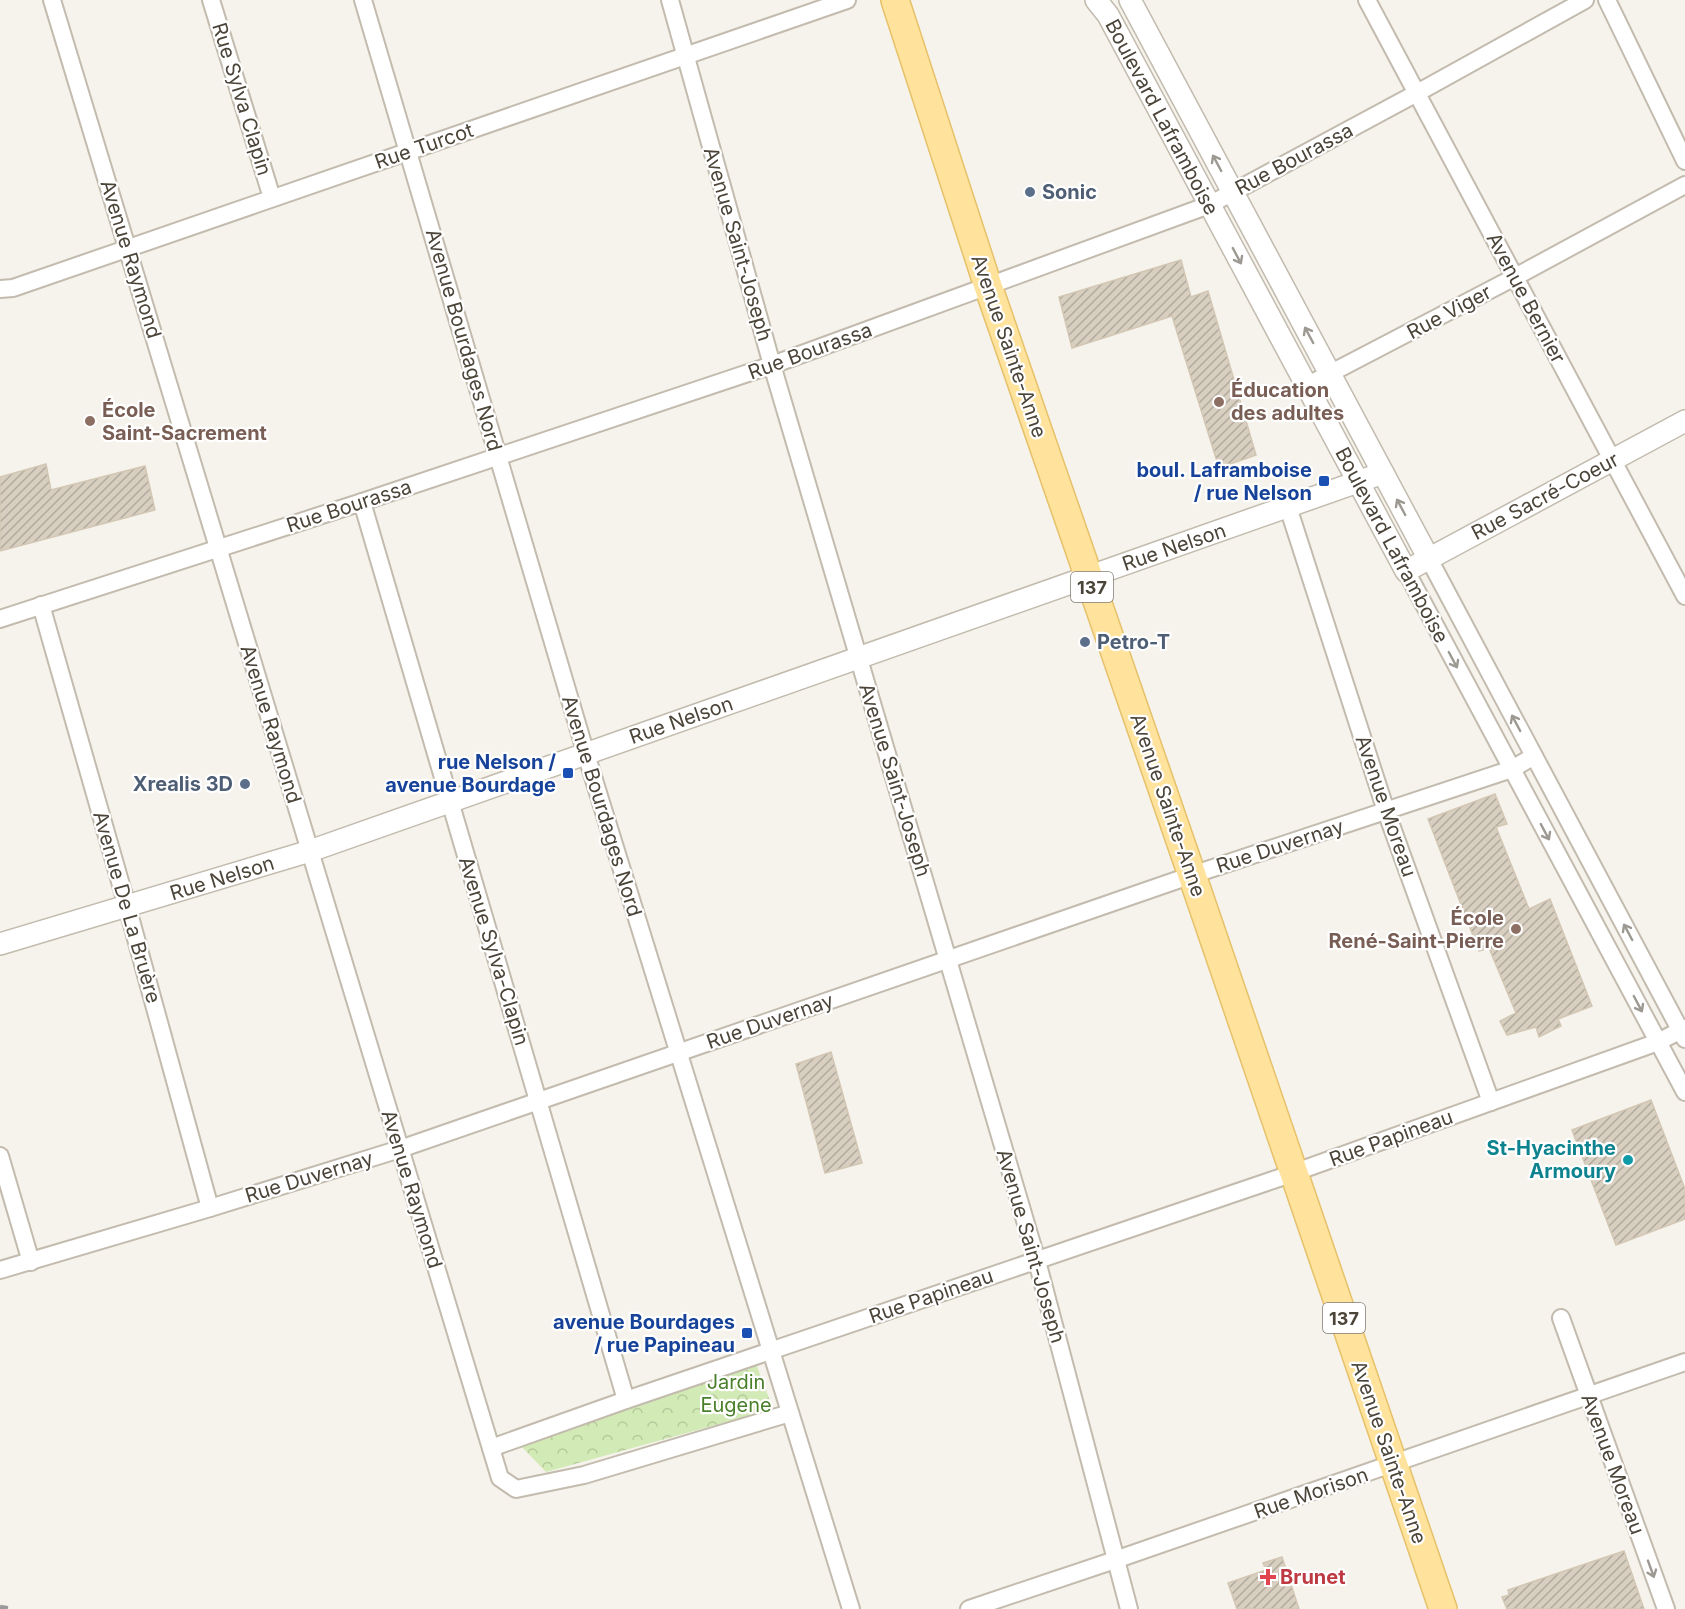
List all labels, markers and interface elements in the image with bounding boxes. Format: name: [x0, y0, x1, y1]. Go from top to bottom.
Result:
street label: Boulevard Laframboise: [1100, 15, 1224, 219]
street label: Rue Sylva Clapin: [207, 20, 277, 178]
street label: Rue Turcot: [372, 118, 477, 174]
street label: Rue Bourassa: [1231, 118, 1357, 200]
street label: Avenue Saint-Joseph: [699, 144, 777, 344]
one-way arrow: [1211, 155, 1222, 173]
street label: Avenue Raymond: [95, 177, 167, 341]
place label: Sonic: [1042, 180, 1097, 204]
marker: Sonic: [1023, 185, 1037, 199]
street label: Avenue Bourdages Nord: [421, 226, 507, 454]
street label: Avenue Bernier: [1482, 229, 1571, 368]
one-way arrow: [1231, 247, 1243, 264]
street label: Avenue Sainte-Anne: [966, 251, 1052, 441]
street label: Rue Viger: [1403, 280, 1496, 344]
street label: Rue Bourassa: [745, 317, 875, 385]
one-way arrow: [1303, 327, 1314, 345]
place label: Éducation des adultes: [1231, 377, 1344, 425]
marker: Éducation des adultes: [1212, 395, 1226, 409]
place label: École Saint-Sacrement: [102, 397, 267, 445]
marker: École Saint-Sacrement: [83, 414, 97, 428]
street label: Boulevard Laframboise: [1330, 443, 1454, 647]
street label: Rue Sacré-Coeur: [1467, 447, 1623, 545]
place label: boul. Laframboise / rue Nelson: [1136, 458, 1312, 505]
marker: boul. Laframboise / rue Nelson: [1317, 474, 1331, 488]
street label: Rue Bourassa: [283, 475, 415, 537]
one-way arrow: [1395, 499, 1406, 517]
street label: Rue Nelson: [1119, 518, 1229, 576]
road number: 137: [1071, 572, 1113, 602]
place label: Petro-T: [1097, 630, 1170, 654]
marker: Petro-T: [1078, 635, 1092, 649]
street label: Avenue Raymond: [235, 642, 307, 806]
one-way arrow: [1447, 651, 1459, 668]
street label: Avenue Saint-Joseph: [854, 681, 936, 879]
street label: Rue Nelson: [626, 691, 736, 749]
street label: Avenue Bourdages Nord: [557, 692, 647, 920]
street label: Avenue Sainte-Anne: [1125, 710, 1211, 900]
one-way arrow: [1510, 715, 1522, 732]
street label: Avenue Moreau: [1351, 732, 1421, 880]
place label: rue Nelson / avenue Bourdage: [385, 750, 556, 797]
marker: rue Nelson / avenue Bourdage: [561, 766, 575, 780]
place label: Xrealis 3D: [133, 772, 233, 796]
marker: Xrealis 3D: [238, 777, 252, 791]
street label: Avenue De La Bruère: [88, 808, 166, 1006]
street label: Rue Duvernay: [1213, 814, 1347, 878]
one-way arrow: [1540, 822, 1552, 840]
street label: Rue Nelson: [167, 851, 277, 905]
street label: Avenue Sylva-Clapin: [454, 854, 534, 1048]
place label: École René-Saint-Pierre: [1328, 905, 1504, 953]
marker: École René-Saint-Pierre: [1509, 922, 1523, 936]
one-way arrow: [1622, 924, 1633, 942]
street label: Rue Duvernay: [703, 988, 837, 1054]
one-way arrow: [1633, 994, 1644, 1012]
street label: Rue Papineau: [1326, 1105, 1456, 1171]
street label: Avenue Raymond: [376, 1107, 448, 1271]
place label: St-Hyacinthe Armoury: [1487, 1136, 1616, 1183]
street label: Rue Duvernay: [242, 1146, 376, 1208]
street label: Avenue Saint-Joseph: [992, 1146, 1070, 1346]
marker: St-Hyacinthe Armoury: [1621, 1153, 1635, 1167]
street label: Rue Papineau: [866, 1264, 996, 1328]
road number: 137: [1323, 1303, 1365, 1333]
place label: avenue Bourdages / rue Papineau: [553, 1310, 735, 1357]
marker: avenue Bourdages / rue Papineau: [740, 1326, 754, 1340]
street label: Avenue Sainte-Anne: [1346, 1357, 1432, 1547]
park label: Jardin Eugene: [700, 1370, 772, 1417]
street label: Avenue Moreau: [1576, 1390, 1650, 1538]
street label: Rue Morison: [1251, 1462, 1371, 1524]
one-way arrow: [1647, 1560, 1658, 1578]
place label: Brunet: [1280, 1565, 1346, 1589]
marker: Brunet: [1261, 1570, 1275, 1584]

